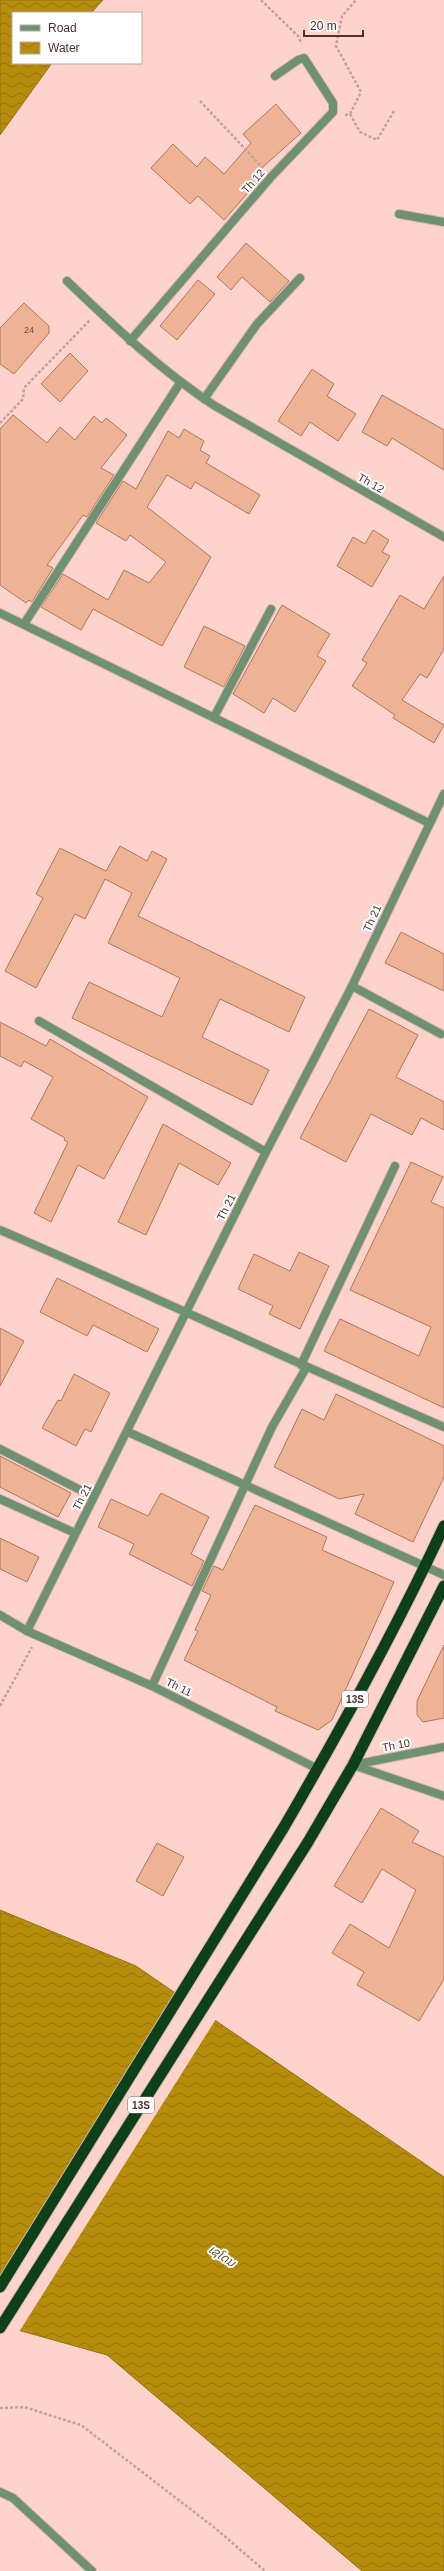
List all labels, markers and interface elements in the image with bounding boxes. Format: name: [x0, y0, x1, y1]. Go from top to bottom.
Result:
legend: [12, 12, 142, 64]
scale bar: [304, 12, 363, 38]
text: 20 m: [310, 19, 337, 33]
text: Road: [48, 21, 77, 35]
text: Water: [48, 41, 80, 55]
street label: Th 12: [239, 166, 267, 196]
house number: 24: [24, 325, 34, 335]
street label: Th 12: [356, 471, 386, 495]
street label: Th 21: [361, 903, 383, 933]
street label: Th 21: [214, 1192, 238, 1222]
street label: Th 21: [70, 1482, 94, 1512]
street label: Th 11: [164, 1676, 194, 1698]
road number: 13S: [342, 1691, 368, 1707]
street label: Th 10: [381, 1736, 411, 1754]
road number: 13S: [128, 2097, 154, 2113]
water label: ເຊໂດນ: [206, 2242, 239, 2271]

